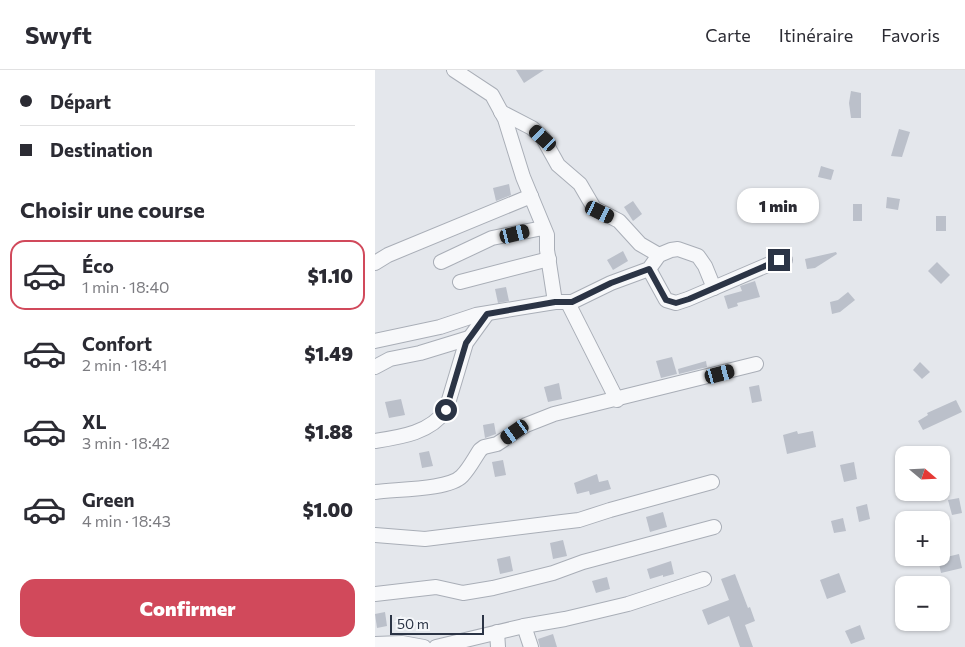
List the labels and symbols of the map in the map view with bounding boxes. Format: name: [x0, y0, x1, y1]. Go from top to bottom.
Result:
car: [526, 122, 559, 154]
callout: 1 min: [738, 188, 820, 222]
car: [583, 199, 616, 225]
car: [498, 223, 531, 245]
route end: [768, 249, 790, 271]
car: [703, 363, 736, 385]
route start: [435, 399, 457, 421]
car: [498, 417, 531, 447]
north arrow: [895, 446, 950, 501]
scale bar: [390, 612, 484, 635]

